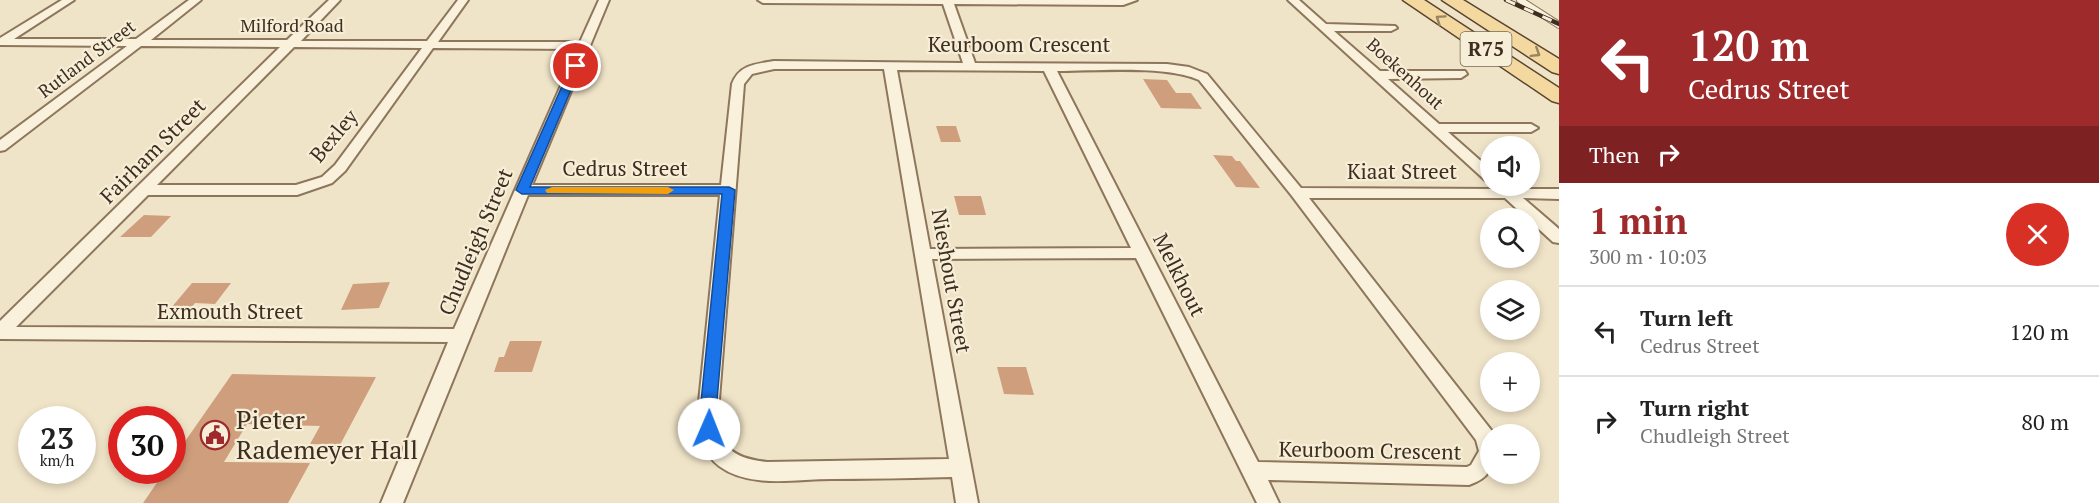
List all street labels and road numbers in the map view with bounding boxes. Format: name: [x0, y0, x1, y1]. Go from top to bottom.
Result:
street label: Milford Road: [240, 13, 344, 37]
street label: Rutland Street: [33, 14, 140, 103]
street label: Keurboom Crescent: [928, 30, 1111, 58]
street label: Boekenhout: [1362, 32, 1450, 115]
road number: R75: [1460, 32, 1512, 66]
street label: Fairham Street: [93, 91, 211, 209]
street label: Bexley: [303, 103, 364, 168]
street label: Cedrus Street: [562, 154, 688, 182]
street label: Kiaat Street: [1347, 157, 1457, 185]
street label: Chudleigh Street: [431, 164, 519, 319]
street label: Nieshout Street: [925, 206, 979, 355]
street label: Melkhout: [1147, 228, 1213, 321]
street label: Exmouth Street: [157, 297, 303, 325]
street label: Keurboom Crescent: [1278, 434, 1462, 466]

